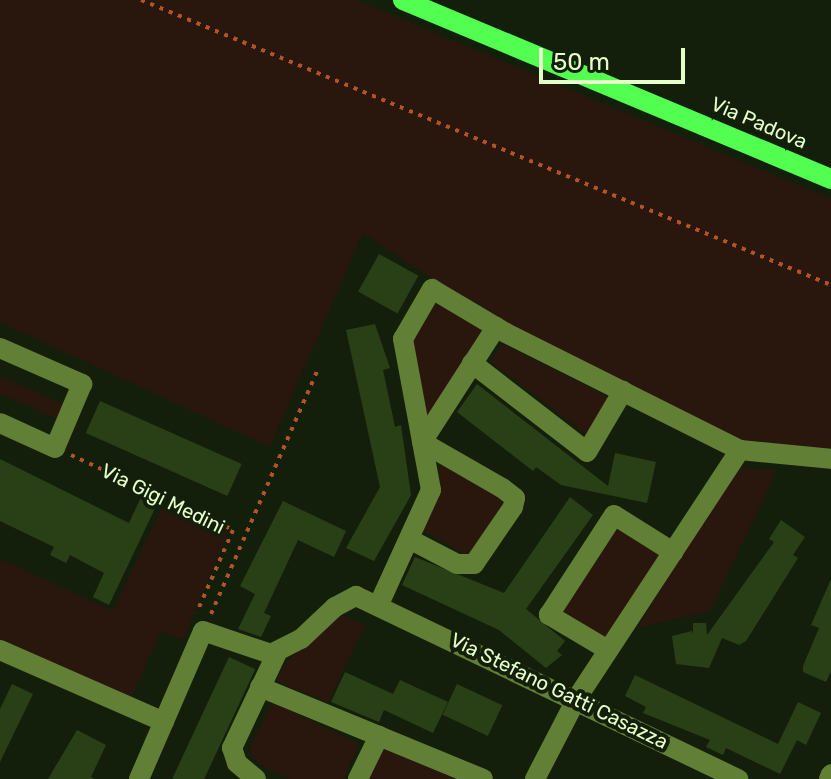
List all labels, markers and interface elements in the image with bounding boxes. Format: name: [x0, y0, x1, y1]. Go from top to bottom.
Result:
scale bar: [543, 32, 689, 82]
text: 50 m: [553, 48, 610, 76]
street label: Via Padova: [707, 92, 811, 154]
street label: Via Gigi Medini: [97, 459, 229, 539]
street label: Via Stefano Gatti Casazza: [446, 628, 672, 754]

